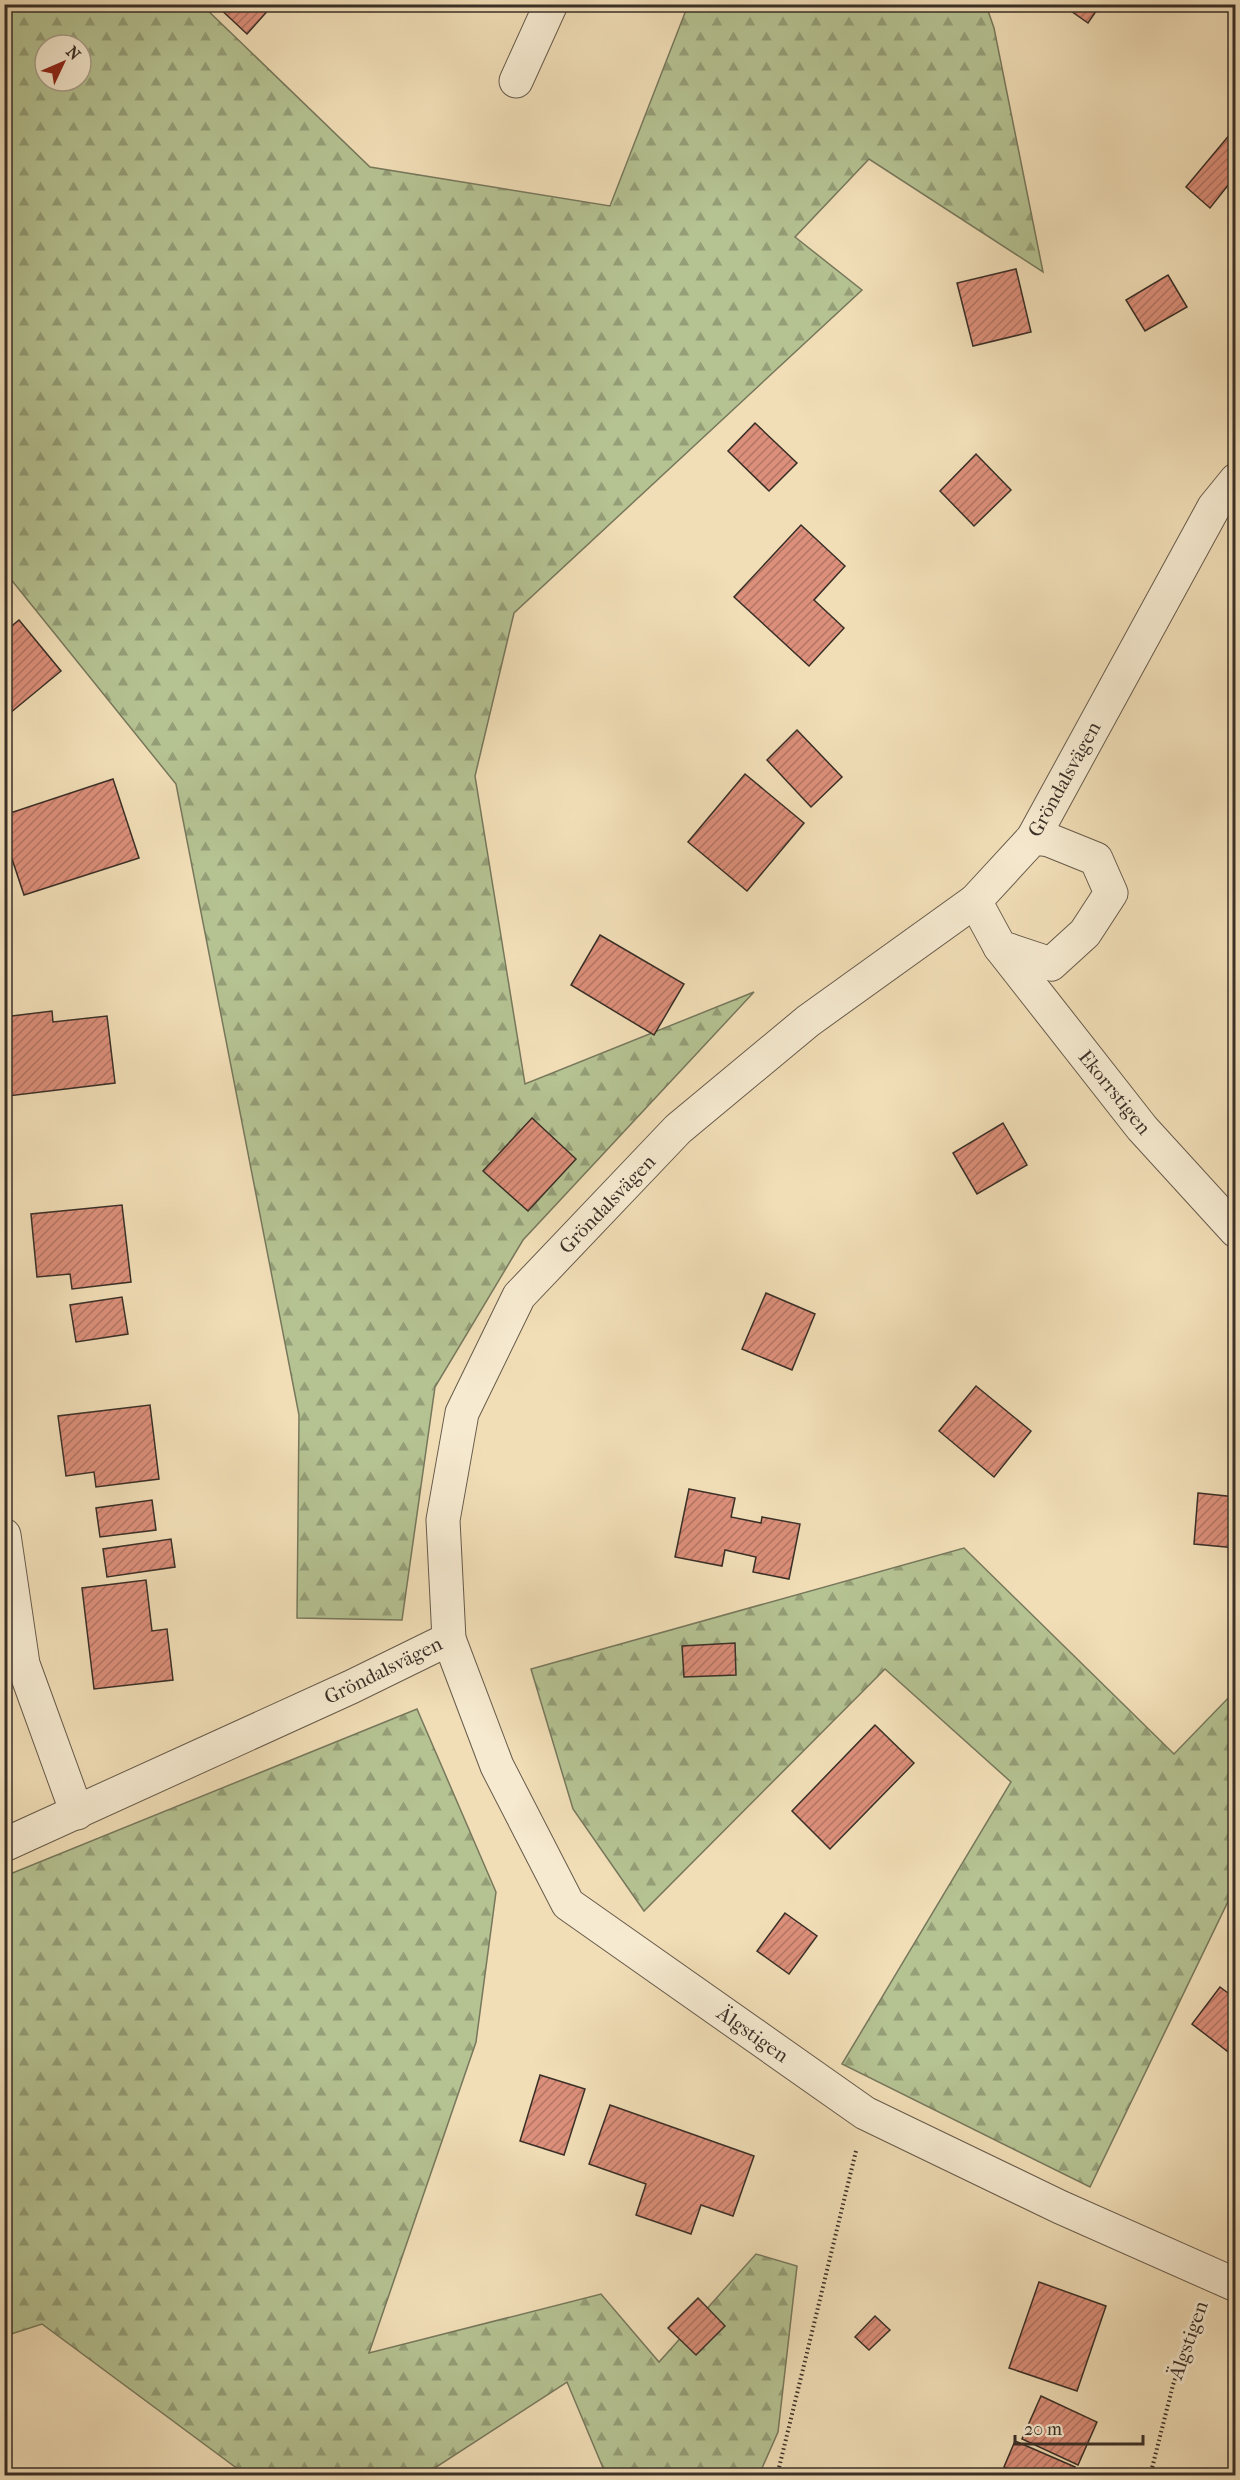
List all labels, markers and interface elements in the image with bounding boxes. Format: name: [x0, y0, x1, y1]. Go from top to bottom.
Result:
north arrow: [33, 33, 93, 93]
text: N: [62, 42, 85, 65]
street label: Gröndalsvägen: [1023, 717, 1106, 841]
street label: Ekorrstigen: [1074, 1046, 1156, 1139]
street label: Gröndalsvägen: [554, 1150, 660, 1259]
street label: Gröndalsvägen: [320, 1632, 446, 1709]
street label: Älgstigen: [712, 2000, 794, 2067]
street label: Älgstigen: [1163, 2297, 1213, 2383]
scale bar: [1015, 2408, 1142, 2446]
text: 20 m: [1024, 2419, 1062, 2440]

